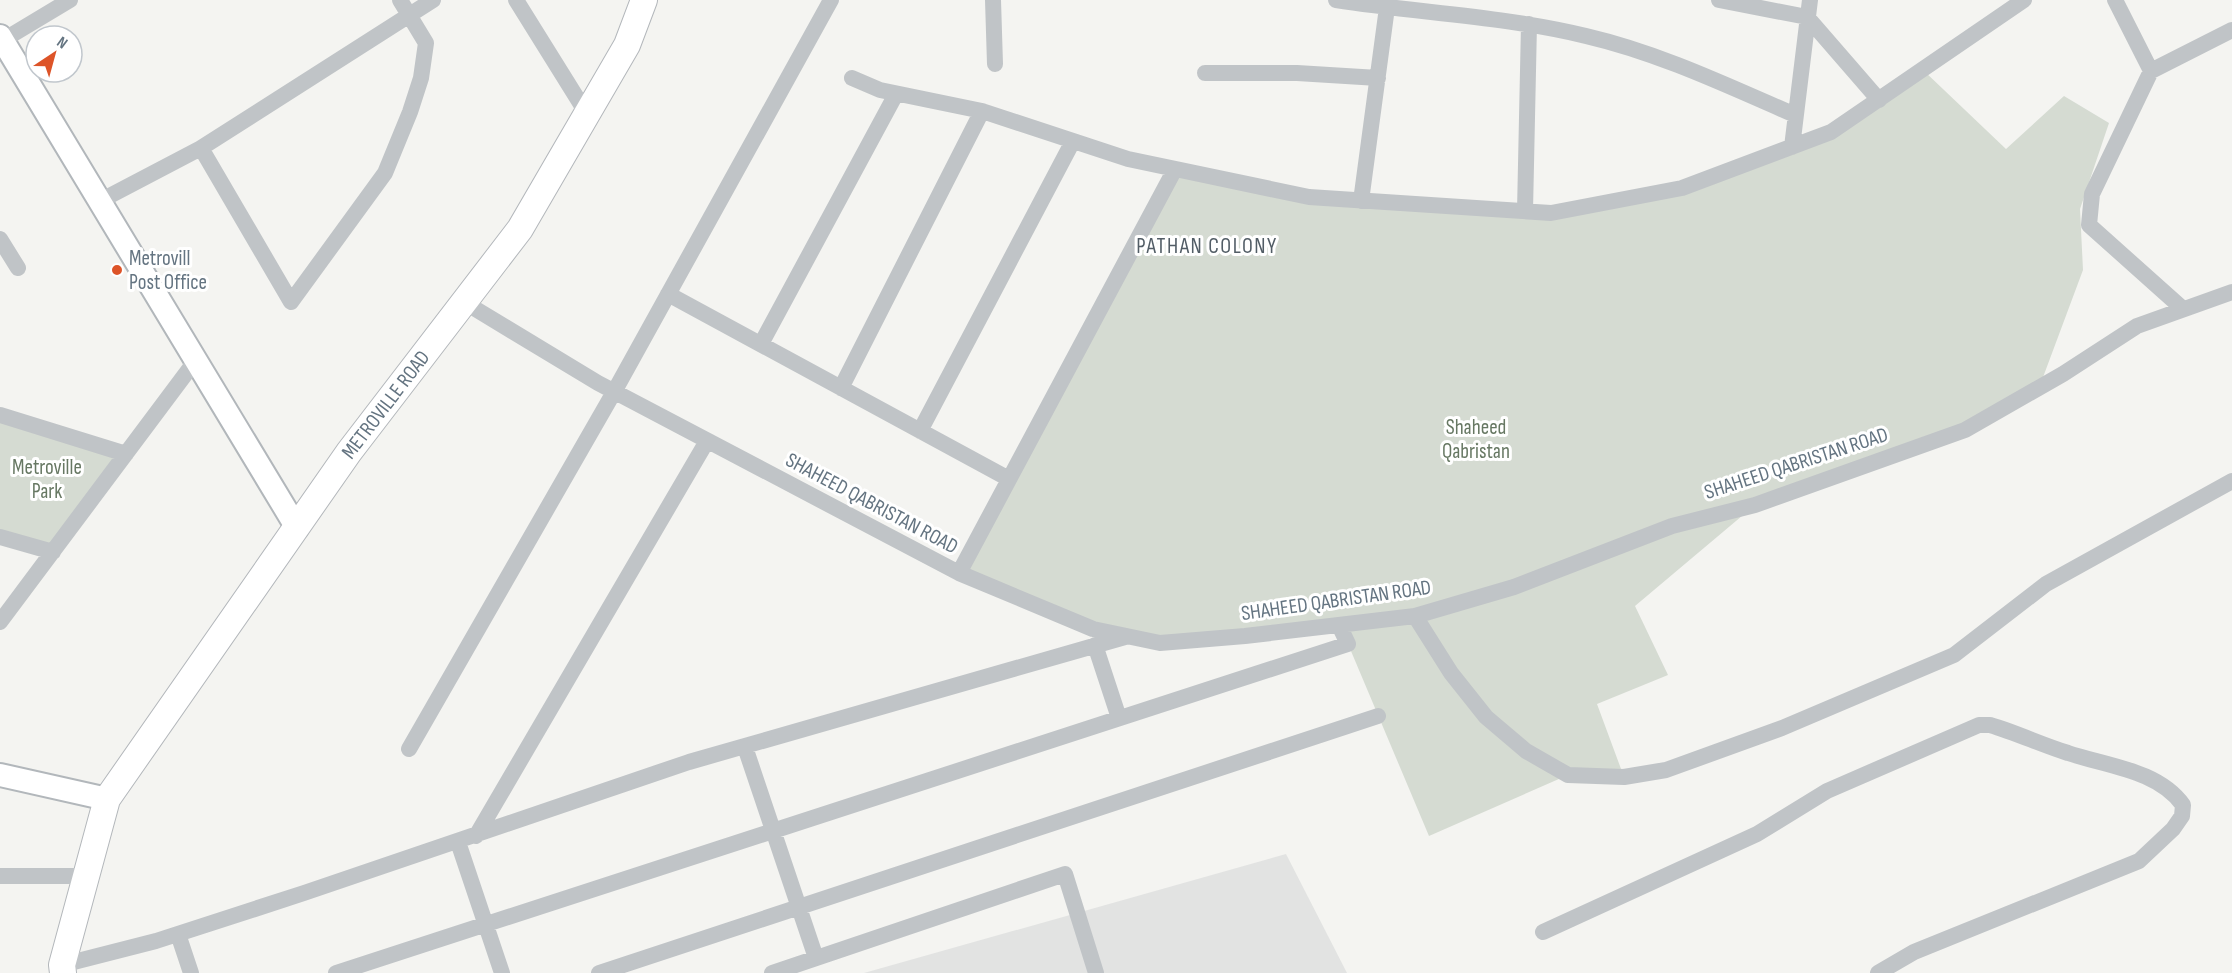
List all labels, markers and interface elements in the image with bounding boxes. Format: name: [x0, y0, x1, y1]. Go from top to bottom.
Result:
north arrow: [24, 24, 84, 84]
text: N: [53, 33, 71, 53]
district label: PATHAN COLONY: [1136, 233, 1278, 260]
place label: Metrovill Post Office: [129, 246, 207, 295]
marker: Metrovill Post Office: [110, 263, 124, 277]
street label: METROVILLE ROAD: [336, 346, 435, 464]
park label: Shaheed Qabristan: [1442, 415, 1510, 464]
street label: SHAHEED QABRISTAN ROAD: [1701, 422, 1891, 505]
street label: SHAHEED QABRISTAN ROAD: [781, 447, 962, 559]
park label: Metroville Park: [12, 455, 82, 504]
street label: SHAHEED QABRISTAN ROAD: [1240, 575, 1433, 626]

